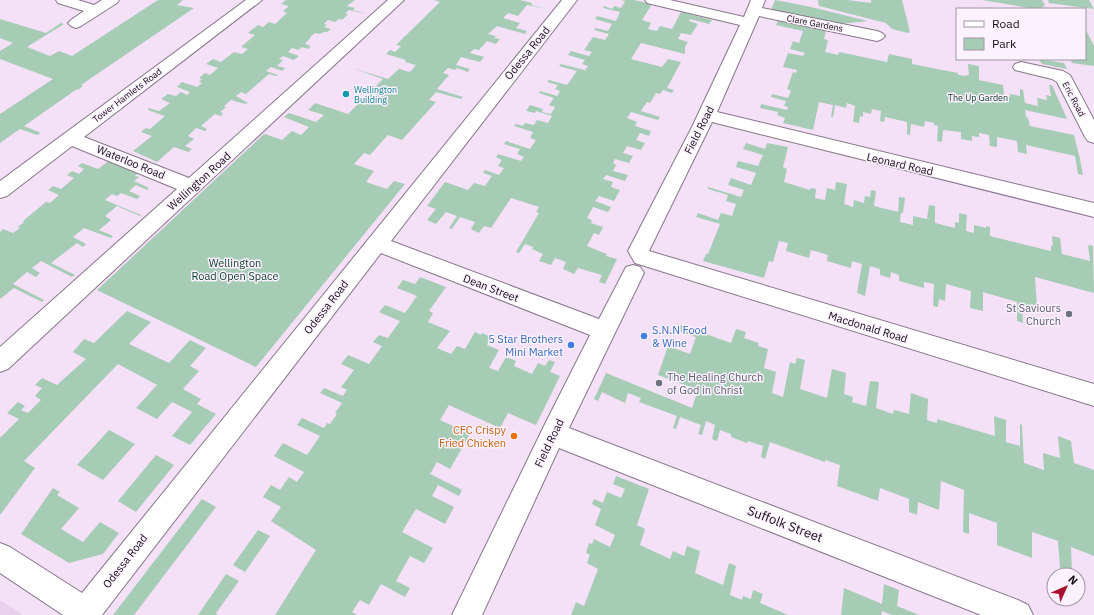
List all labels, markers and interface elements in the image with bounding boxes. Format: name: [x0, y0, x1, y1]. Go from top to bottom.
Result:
legend: [956, 8, 1086, 60]
street label: Clare Gardens: [786, 12, 844, 34]
text: Road: [992, 16, 1020, 31]
street label: Odessa Road: [501, 23, 553, 83]
text: Park: [992, 36, 1017, 51]
street label: Tower Hamlets Road: [90, 65, 164, 125]
street label: Eric Road: [1060, 80, 1088, 118]
place label: Wellington Building: [354, 84, 397, 105]
marker: Wellington Building: [341, 89, 351, 99]
park label: The Up Garden: [948, 92, 1008, 103]
street label: Field Road: [681, 104, 717, 156]
street label: Waterloo Road: [95, 142, 167, 182]
street label: Wellington Road: [164, 149, 234, 213]
street label: Leonard Road: [865, 150, 935, 178]
park label: Wellington Road Open Space: [191, 256, 279, 283]
street label: Dean Street: [461, 271, 521, 305]
street label: Odessa Road: [301, 277, 351, 337]
place label: St Saviours Church: [1006, 301, 1061, 328]
street label: Macdonald Road: [827, 308, 909, 346]
marker: St Saviours Church: [1064, 309, 1074, 319]
place label: S.N.N Food & Wine: [652, 323, 707, 350]
marker: S.N.N Food & Wine: [639, 331, 649, 341]
place label: 5 Star Brothers Mini Market: [488, 332, 563, 359]
marker: 5 Star Brothers Mini Market: [566, 340, 576, 350]
place label: The Healing Church of God in Christ: [667, 370, 763, 397]
marker: The Healing Church of God in Christ: [654, 378, 664, 388]
street label: Field Road: [531, 416, 567, 470]
place label: CFC Crispy Fried Chicken: [439, 423, 507, 450]
marker: CFC Crispy Fried Chicken: [509, 431, 519, 441]
street label: Suffolk Street: [745, 502, 825, 546]
street label: Odessa Road: [100, 531, 150, 591]
north arrow: [1046, 567, 1086, 607]
text: N: [1065, 572, 1081, 588]

